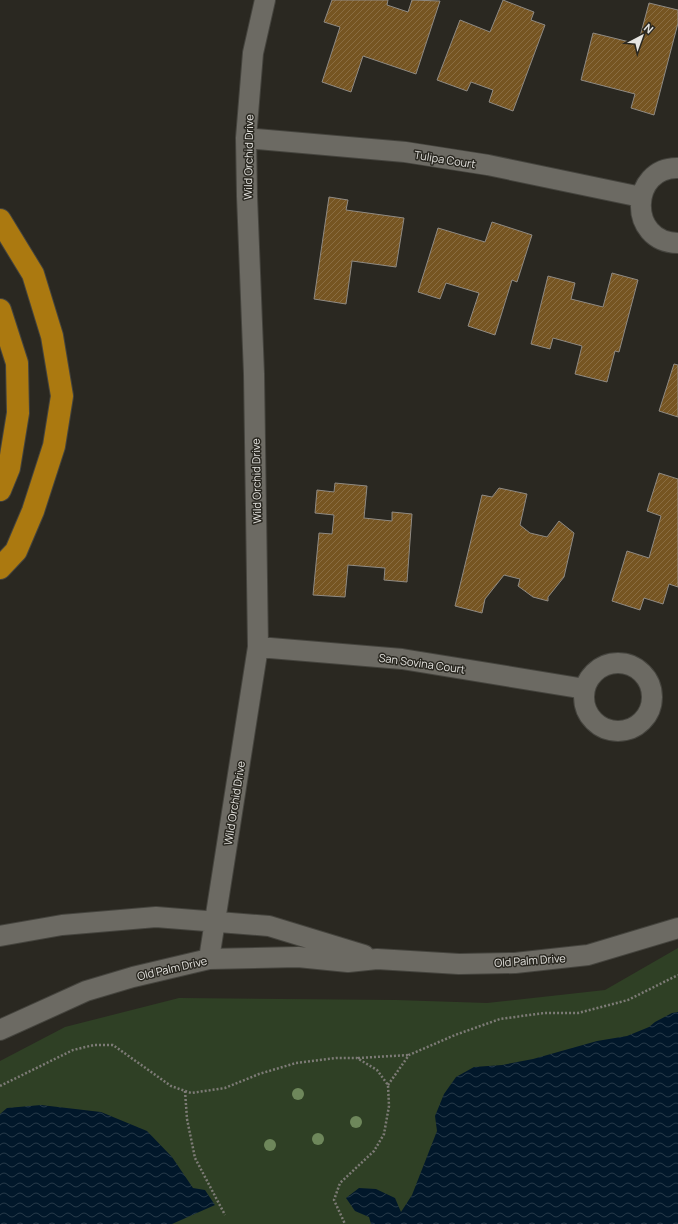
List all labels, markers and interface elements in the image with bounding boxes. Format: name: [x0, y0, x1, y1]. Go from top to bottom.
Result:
north arrow: [622, 16, 662, 56]
text: N: [641, 20, 657, 36]
street label: Wild Orchid Drive: [240, 114, 256, 200]
street label: Tulipa Court: [413, 147, 477, 171]
street label: Wild Orchid Drive: [248, 438, 264, 524]
street label: San Sovina Court: [378, 650, 466, 676]
street label: Wild Orchid Drive: [220, 759, 248, 846]
street label: Old Palm Drive: [494, 950, 567, 970]
street label: Old Palm Drive: [135, 953, 209, 983]

